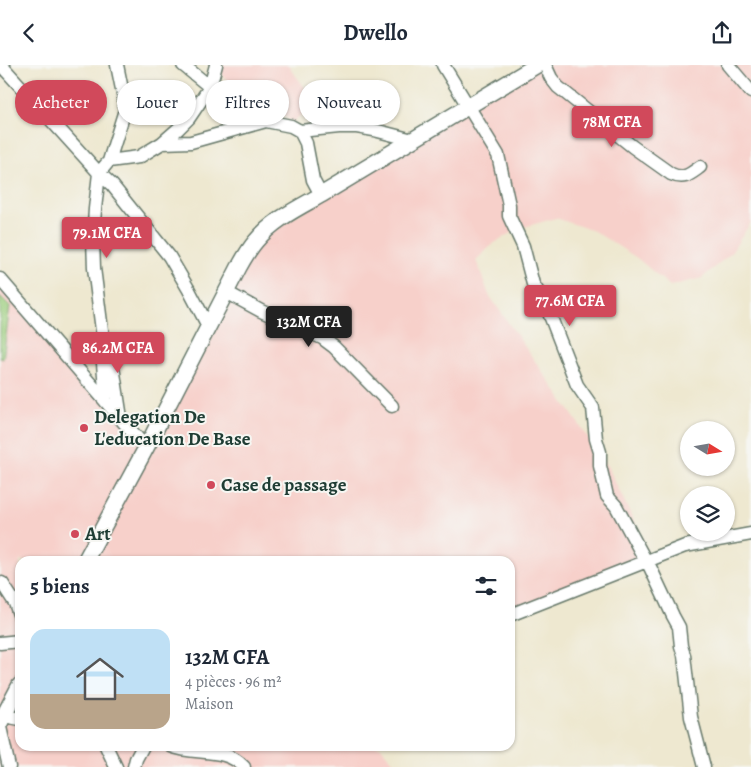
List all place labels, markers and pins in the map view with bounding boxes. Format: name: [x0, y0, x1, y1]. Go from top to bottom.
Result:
pin: 78M CFA: [566, 106, 658, 148]
pin: 79.1M CFA: [50, 217, 164, 259]
pin: 77.6M CFA: [513, 285, 627, 327]
pin: 132M CFA: [257, 305, 361, 348]
pin: 86.2M CFA: [61, 331, 175, 374]
place label: Delegation De L'education De Base: [94, 404, 251, 452]
marker: Delegation De L'education De Base: [78, 422, 90, 434]
place label: Case de passage: [221, 472, 347, 498]
marker: Case de passage: [205, 479, 217, 491]
place label: Art: [84, 521, 111, 547]
marker: Art: [69, 528, 81, 540]

